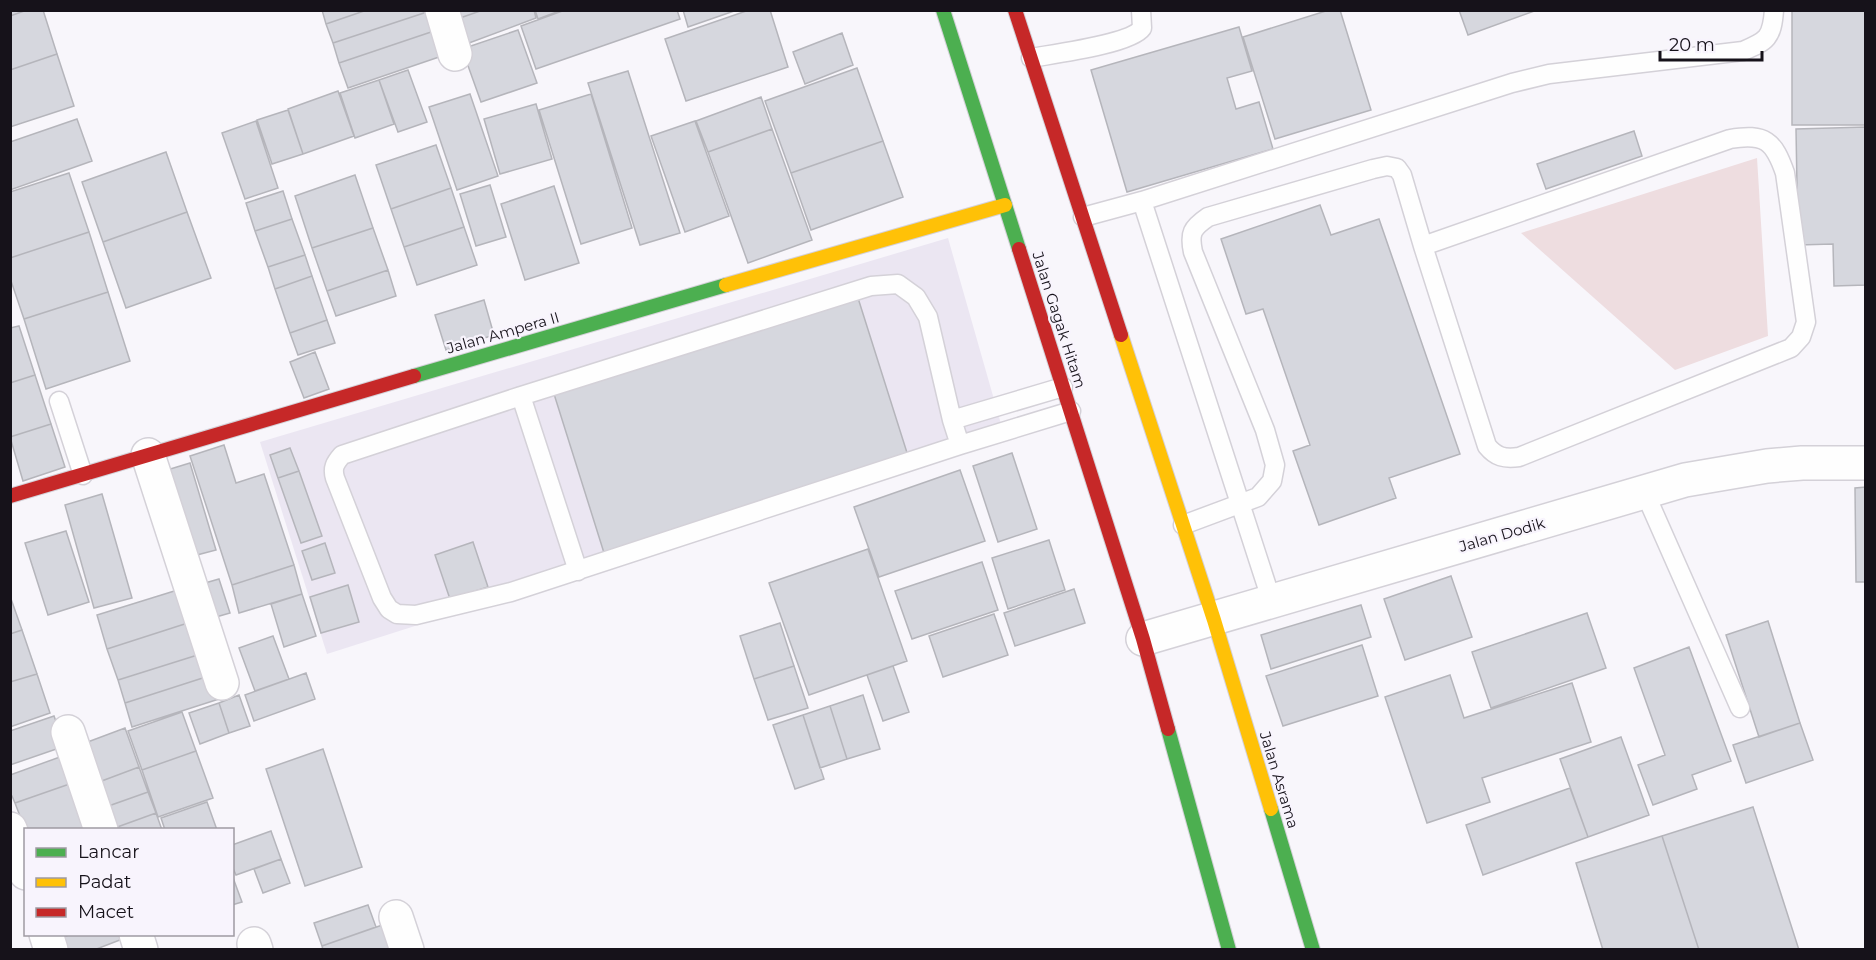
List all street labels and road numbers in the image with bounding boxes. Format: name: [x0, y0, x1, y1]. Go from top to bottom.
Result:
street label: Jalan Gagak Hitam: [1028, 248, 1091, 391]
street label: Jalan Ampera II: [443, 307, 561, 358]
street label: Jalan Dodik: [1456, 513, 1547, 556]
street label: Jalan Asrama: [1255, 728, 1303, 831]

